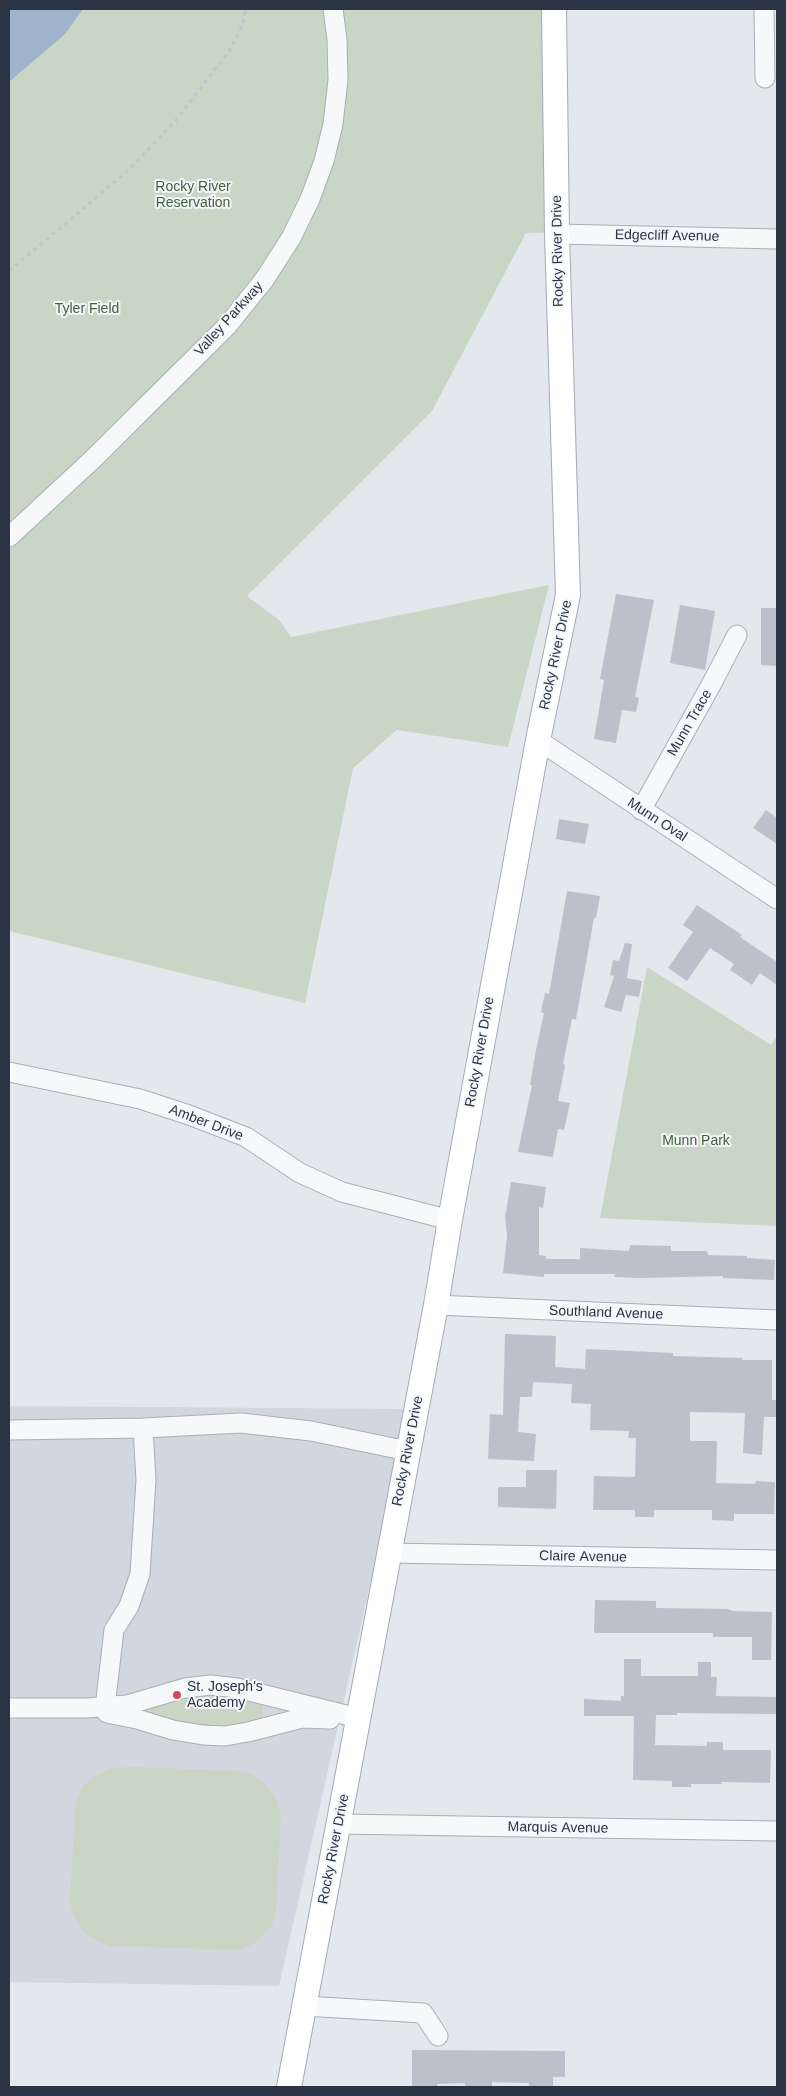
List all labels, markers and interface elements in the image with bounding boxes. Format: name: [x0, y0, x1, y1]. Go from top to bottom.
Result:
park label: Rocky River Reservation: [155, 179, 231, 212]
street label: Rocky River Drive: [549, 195, 567, 307]
street label: Edgecliff Avenue: [615, 227, 719, 245]
street label: Valley Parkway: [191, 278, 267, 360]
park label: Tyler Field: [55, 301, 119, 317]
street label: Rocky River Drive: [536, 598, 576, 712]
street label: Munn Trace: [664, 687, 716, 759]
street label: Munn Oval: [624, 795, 690, 845]
street label: Rocky River Drive: [462, 995, 498, 1109]
street label: Amber Drive: [167, 1101, 245, 1145]
park label: Munn Park: [662, 1133, 730, 1149]
street label: Southland Avenue: [549, 1303, 663, 1323]
street label: Rocky River Drive: [389, 1394, 427, 1508]
street label: Claire Avenue: [539, 1548, 627, 1566]
place label: St. Joseph's Academy: [187, 1679, 263, 1711]
marker: St. Joseph's Academy: [171, 1689, 183, 1701]
street label: Rocky River Drive: [315, 1792, 353, 1906]
street label: Marquis Avenue: [507, 1819, 609, 1837]

